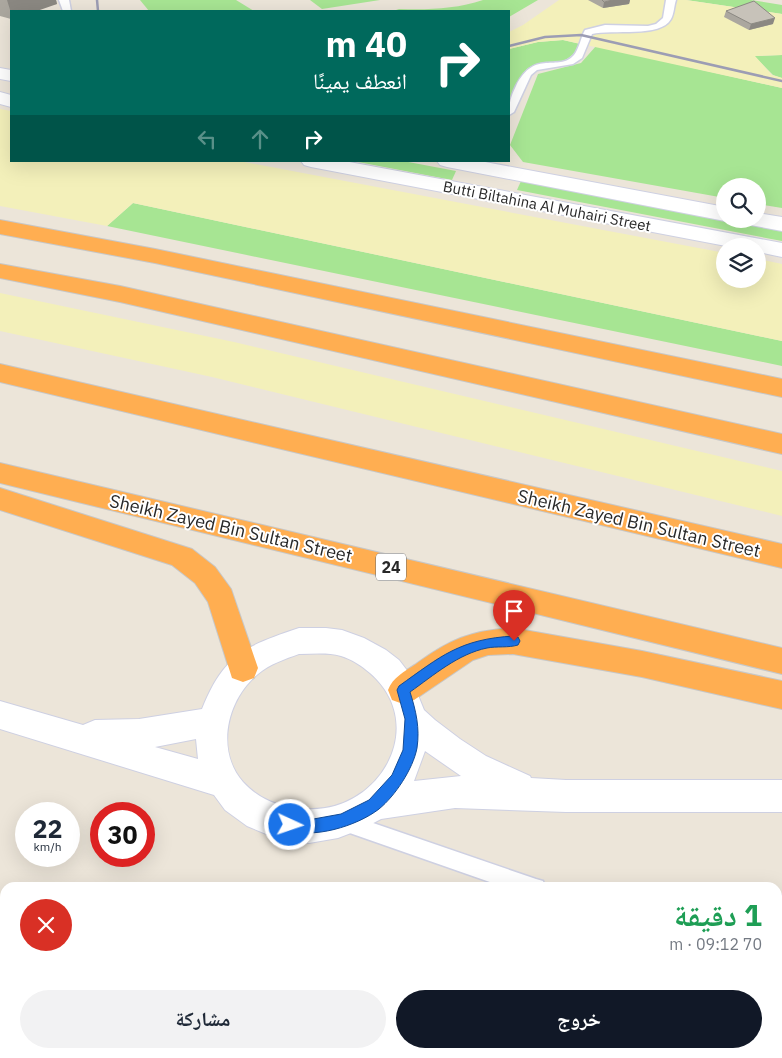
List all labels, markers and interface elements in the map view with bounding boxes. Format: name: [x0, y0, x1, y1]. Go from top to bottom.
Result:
text: 40 m: [325, 21, 407, 67]
icon: right: [425, 30, 490, 95]
text: انعطف يمينًا: [313, 66, 407, 95]
icon: left: [193, 125, 221, 153]
icon: ahead: [246, 125, 274, 153]
icon: right: [299, 125, 327, 153]
street label: Butti Biltahina Al Muhairi Street: [441, 177, 653, 235]
map controls: [716, 178, 766, 288]
button: search: [716, 178, 766, 228]
button: layers: [716, 238, 766, 288]
street label: Sheikh Zayed Bin Sultan Street: [515, 484, 763, 562]
street label: Sheikh Zayed Bin Sultan Street: [107, 489, 355, 567]
road number: 24: [376, 554, 406, 580]
pin: [493, 590, 535, 641]
icon: arrive: [500, 597, 528, 625]
position arrow: [263, 798, 315, 850]
speed limit sign: 30: [90, 802, 155, 867]
text: 22: [32, 812, 63, 845]
text: km/h: [33, 839, 62, 854]
text: 1 دقيقة: [674, 895, 762, 934]
button: close: [20, 899, 72, 951]
text: 70 m · 09:12: [669, 934, 762, 954]
button: مشاركة: [20, 990, 386, 1048]
button: خروج: [396, 990, 762, 1048]

